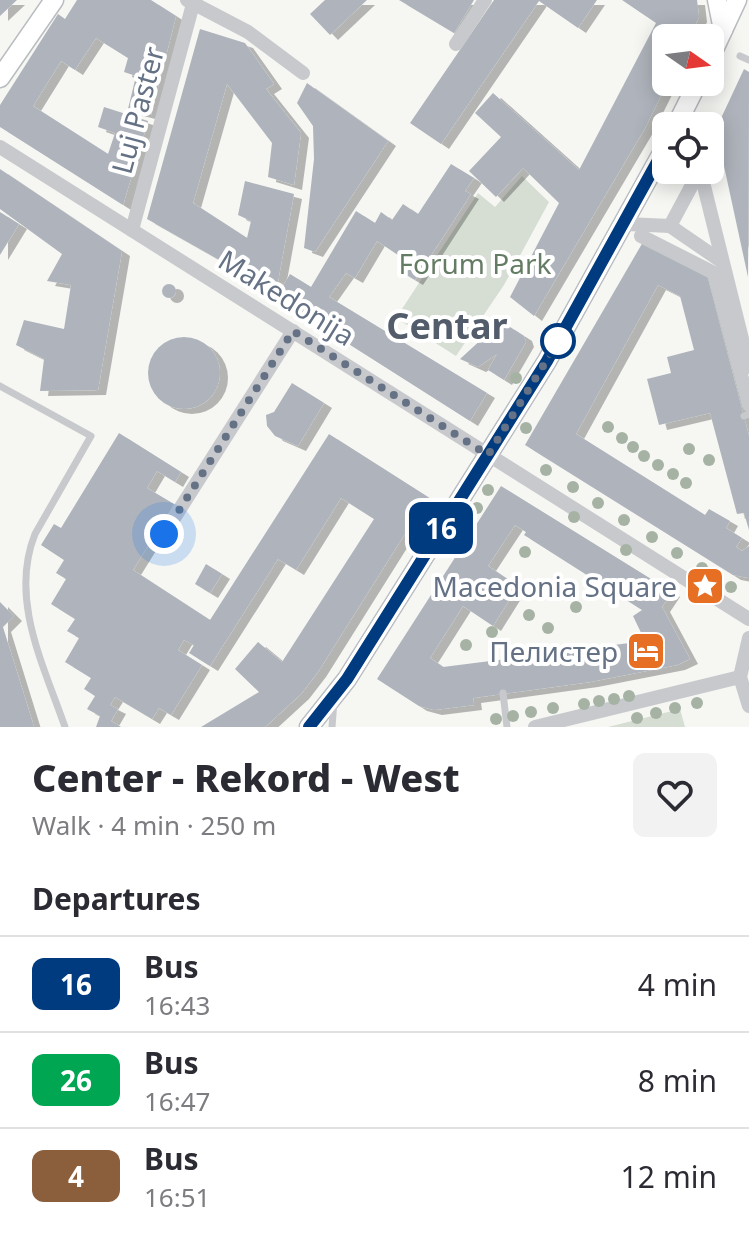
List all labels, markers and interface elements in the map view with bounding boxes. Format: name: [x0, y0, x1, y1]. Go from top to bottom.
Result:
north arrow: [652, 24, 724, 96]
map controls: [652, 24, 724, 184]
street label: Luj Paster: [102, 42, 172, 178]
button: locate: [652, 112, 724, 184]
street label: Makedonija: [212, 240, 362, 354]
park label: Forum Park: [399, 244, 552, 282]
district label: Centar: [386, 301, 508, 350]
unlabelled marker: [541, 324, 575, 358]
line badge: 16: [405, 502, 477, 554]
text: 16: [425, 509, 457, 547]
your location: [144, 514, 184, 554]
place icon: Macedonia Square: [684, 565, 726, 607]
place label: Macedonia Square: [433, 567, 677, 605]
hotel icon: Пелистер: [625, 630, 667, 672]
place label: Пелистер: [489, 632, 618, 670]
text: Center - Rekord - West: [32, 751, 460, 803]
button: heart: [633, 753, 717, 837]
text: Walk · 4 min · 250 m: [32, 807, 276, 843]
text: Departures: [32, 878, 201, 919]
text: Bus: [144, 946, 199, 987]
text: 4 min: [638, 964, 717, 1005]
text: 16: [60, 965, 92, 1003]
text: 16:43: [144, 987, 210, 1023]
text: Bus: [144, 1042, 199, 1083]
text: 8 min: [638, 1060, 717, 1101]
text: 26: [60, 1061, 92, 1099]
text: 16:47: [144, 1083, 210, 1119]
text: Bus: [144, 1138, 199, 1179]
text: 12 min: [621, 1156, 717, 1197]
text: 4: [68, 1157, 84, 1195]
text: 16:51: [144, 1179, 210, 1215]

